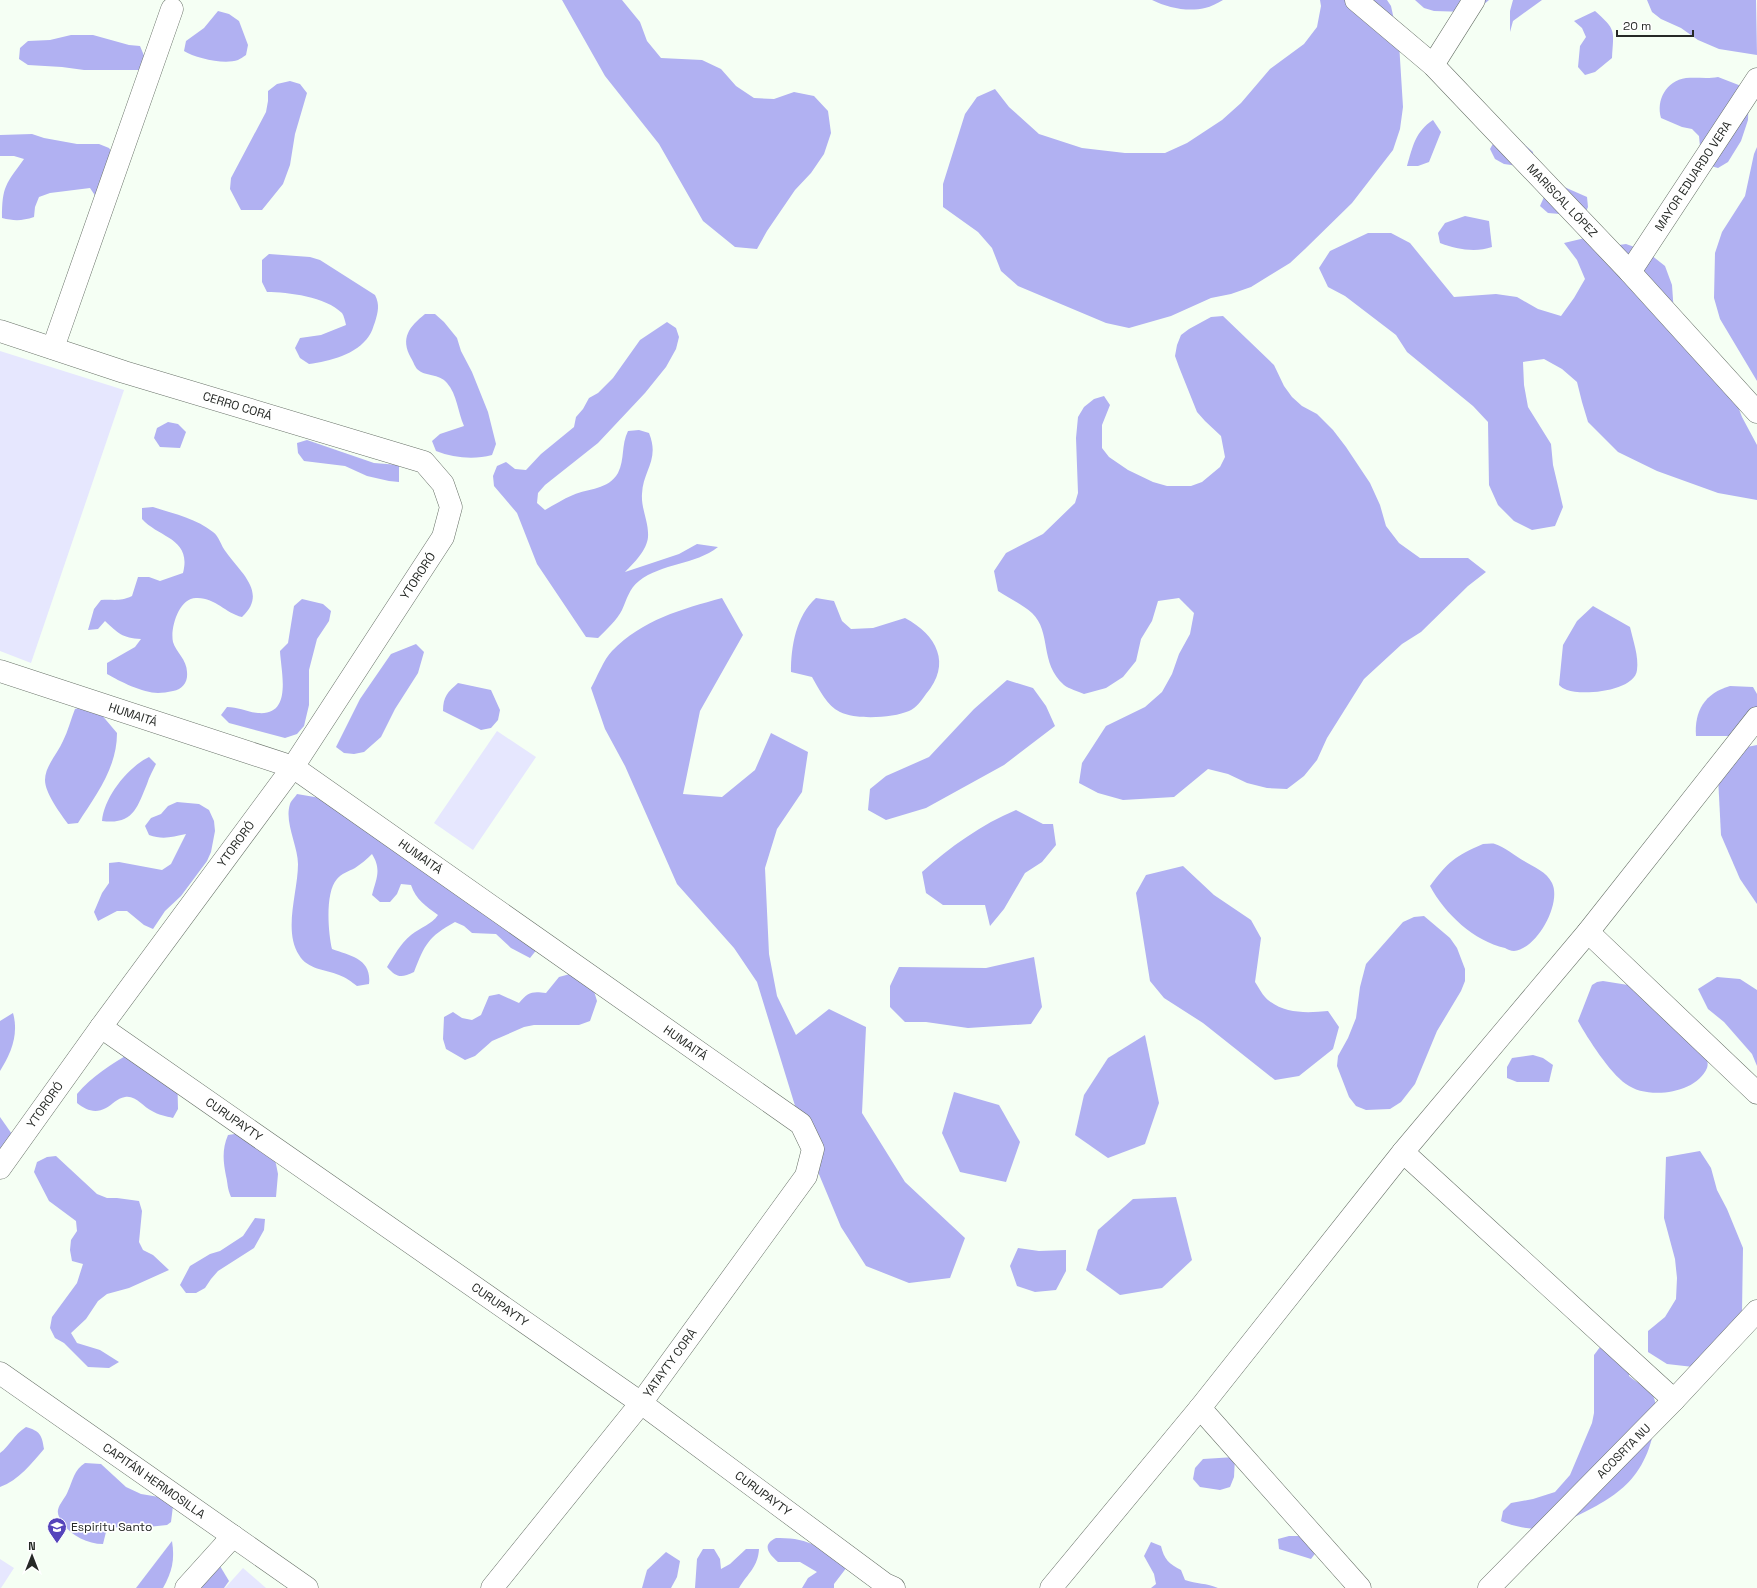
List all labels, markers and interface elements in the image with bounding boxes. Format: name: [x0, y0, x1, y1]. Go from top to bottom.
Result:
scale bar: [1617, 12, 1693, 38]
text: 20 m: [1623, 18, 1651, 34]
street label: MAYOR EDUARDO VERA: [1651, 117, 1736, 234]
street label: MARISCAL LÓPEZ: [1523, 160, 1601, 241]
street label: CERRO CORÁ: [201, 388, 274, 424]
street label: YTORORÓ: [397, 549, 439, 603]
street label: HUMAITÁ: [107, 699, 160, 730]
street label: YTORORÓ: [214, 818, 258, 870]
street label: HUMAITÁ: [395, 835, 446, 878]
street label: HUMAITÁ: [660, 1022, 711, 1064]
street label: YTORORÓ: [23, 1079, 67, 1131]
street label: CURUPAYTY: [202, 1094, 266, 1145]
street label: CURUPAYTY: [468, 1279, 532, 1331]
street label: YATAYTY CORÁ: [640, 1325, 701, 1401]
street label: ACOSRTA NU: [1593, 1420, 1654, 1482]
street label: CAPITÁN HERMOSILLA: [100, 1439, 209, 1523]
street label: CURUPAYTY: [732, 1467, 795, 1520]
school or university icon: Espiritu Santo: [46, 1516, 68, 1544]
place label: Espiritu Santo: [71, 1519, 152, 1535]
north arrow: [12, 1536, 52, 1576]
text: N: [28, 1539, 36, 1553]

